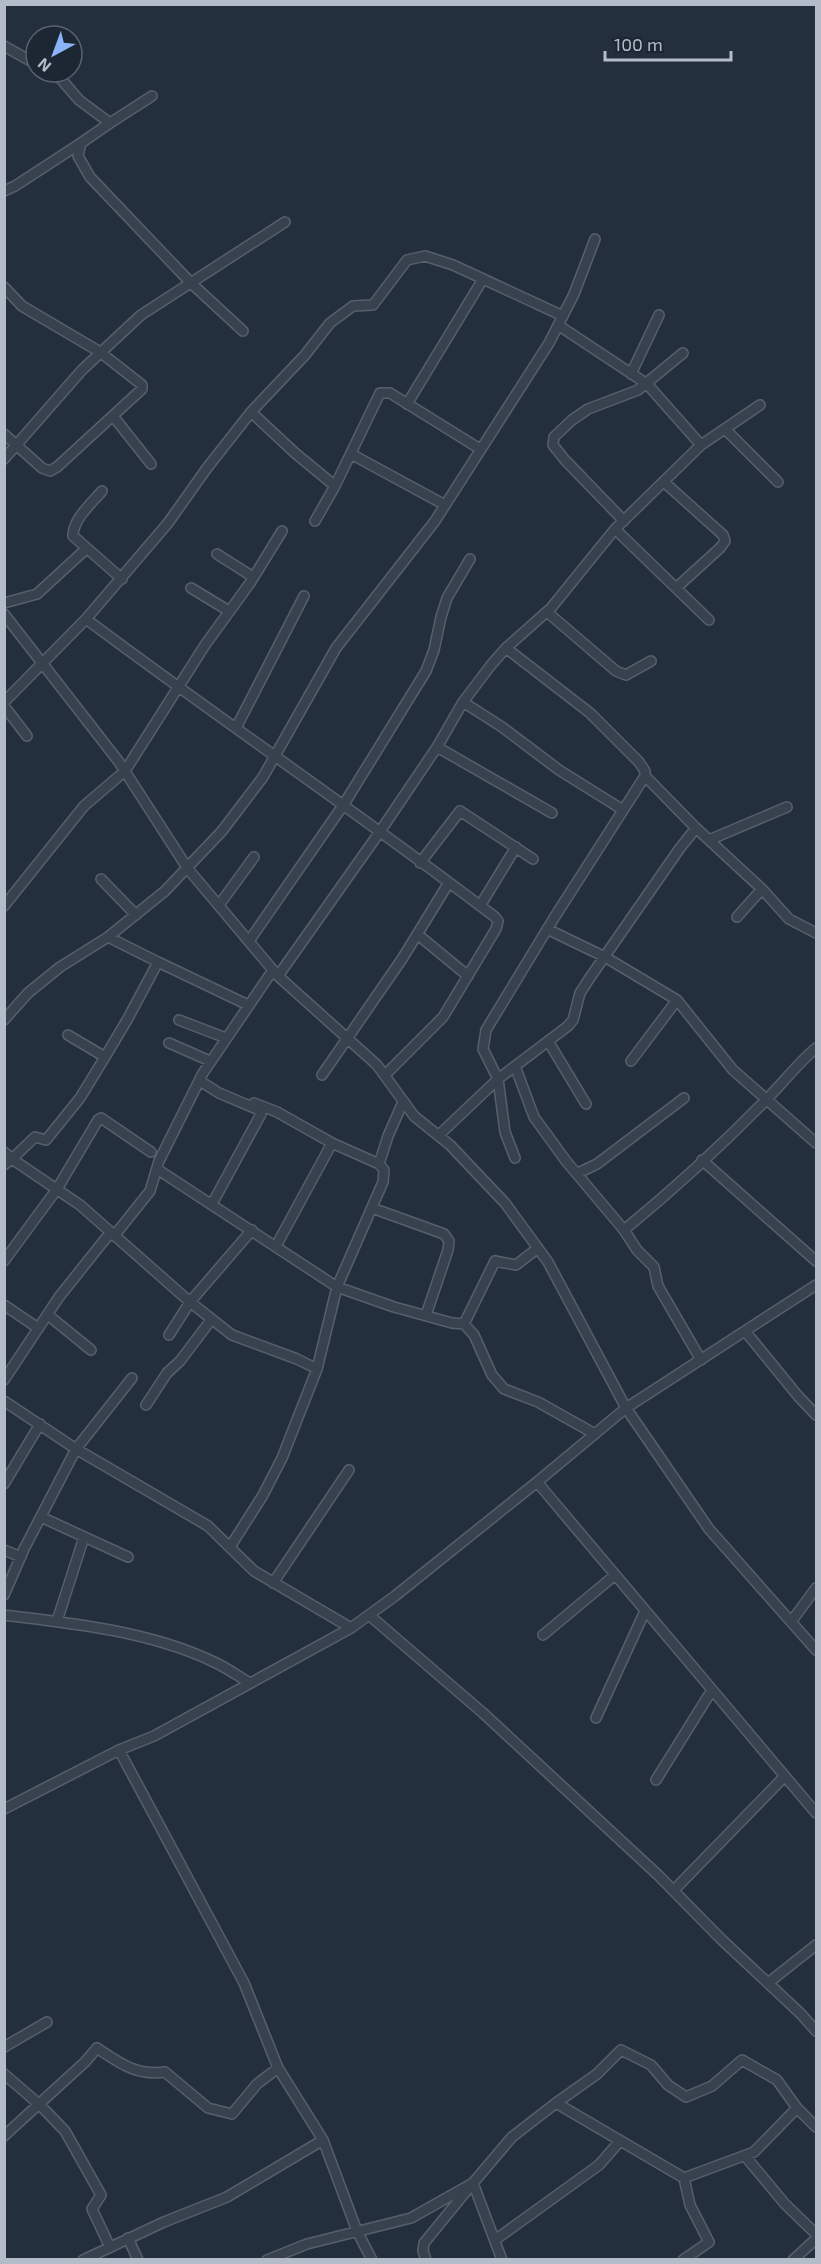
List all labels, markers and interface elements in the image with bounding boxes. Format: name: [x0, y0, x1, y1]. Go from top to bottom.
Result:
north arrow: [24, 24, 84, 84]
scale bar: [605, 24, 731, 62]
text: 100 m: [614, 33, 663, 55]
text: N: [33, 55, 54, 77]

